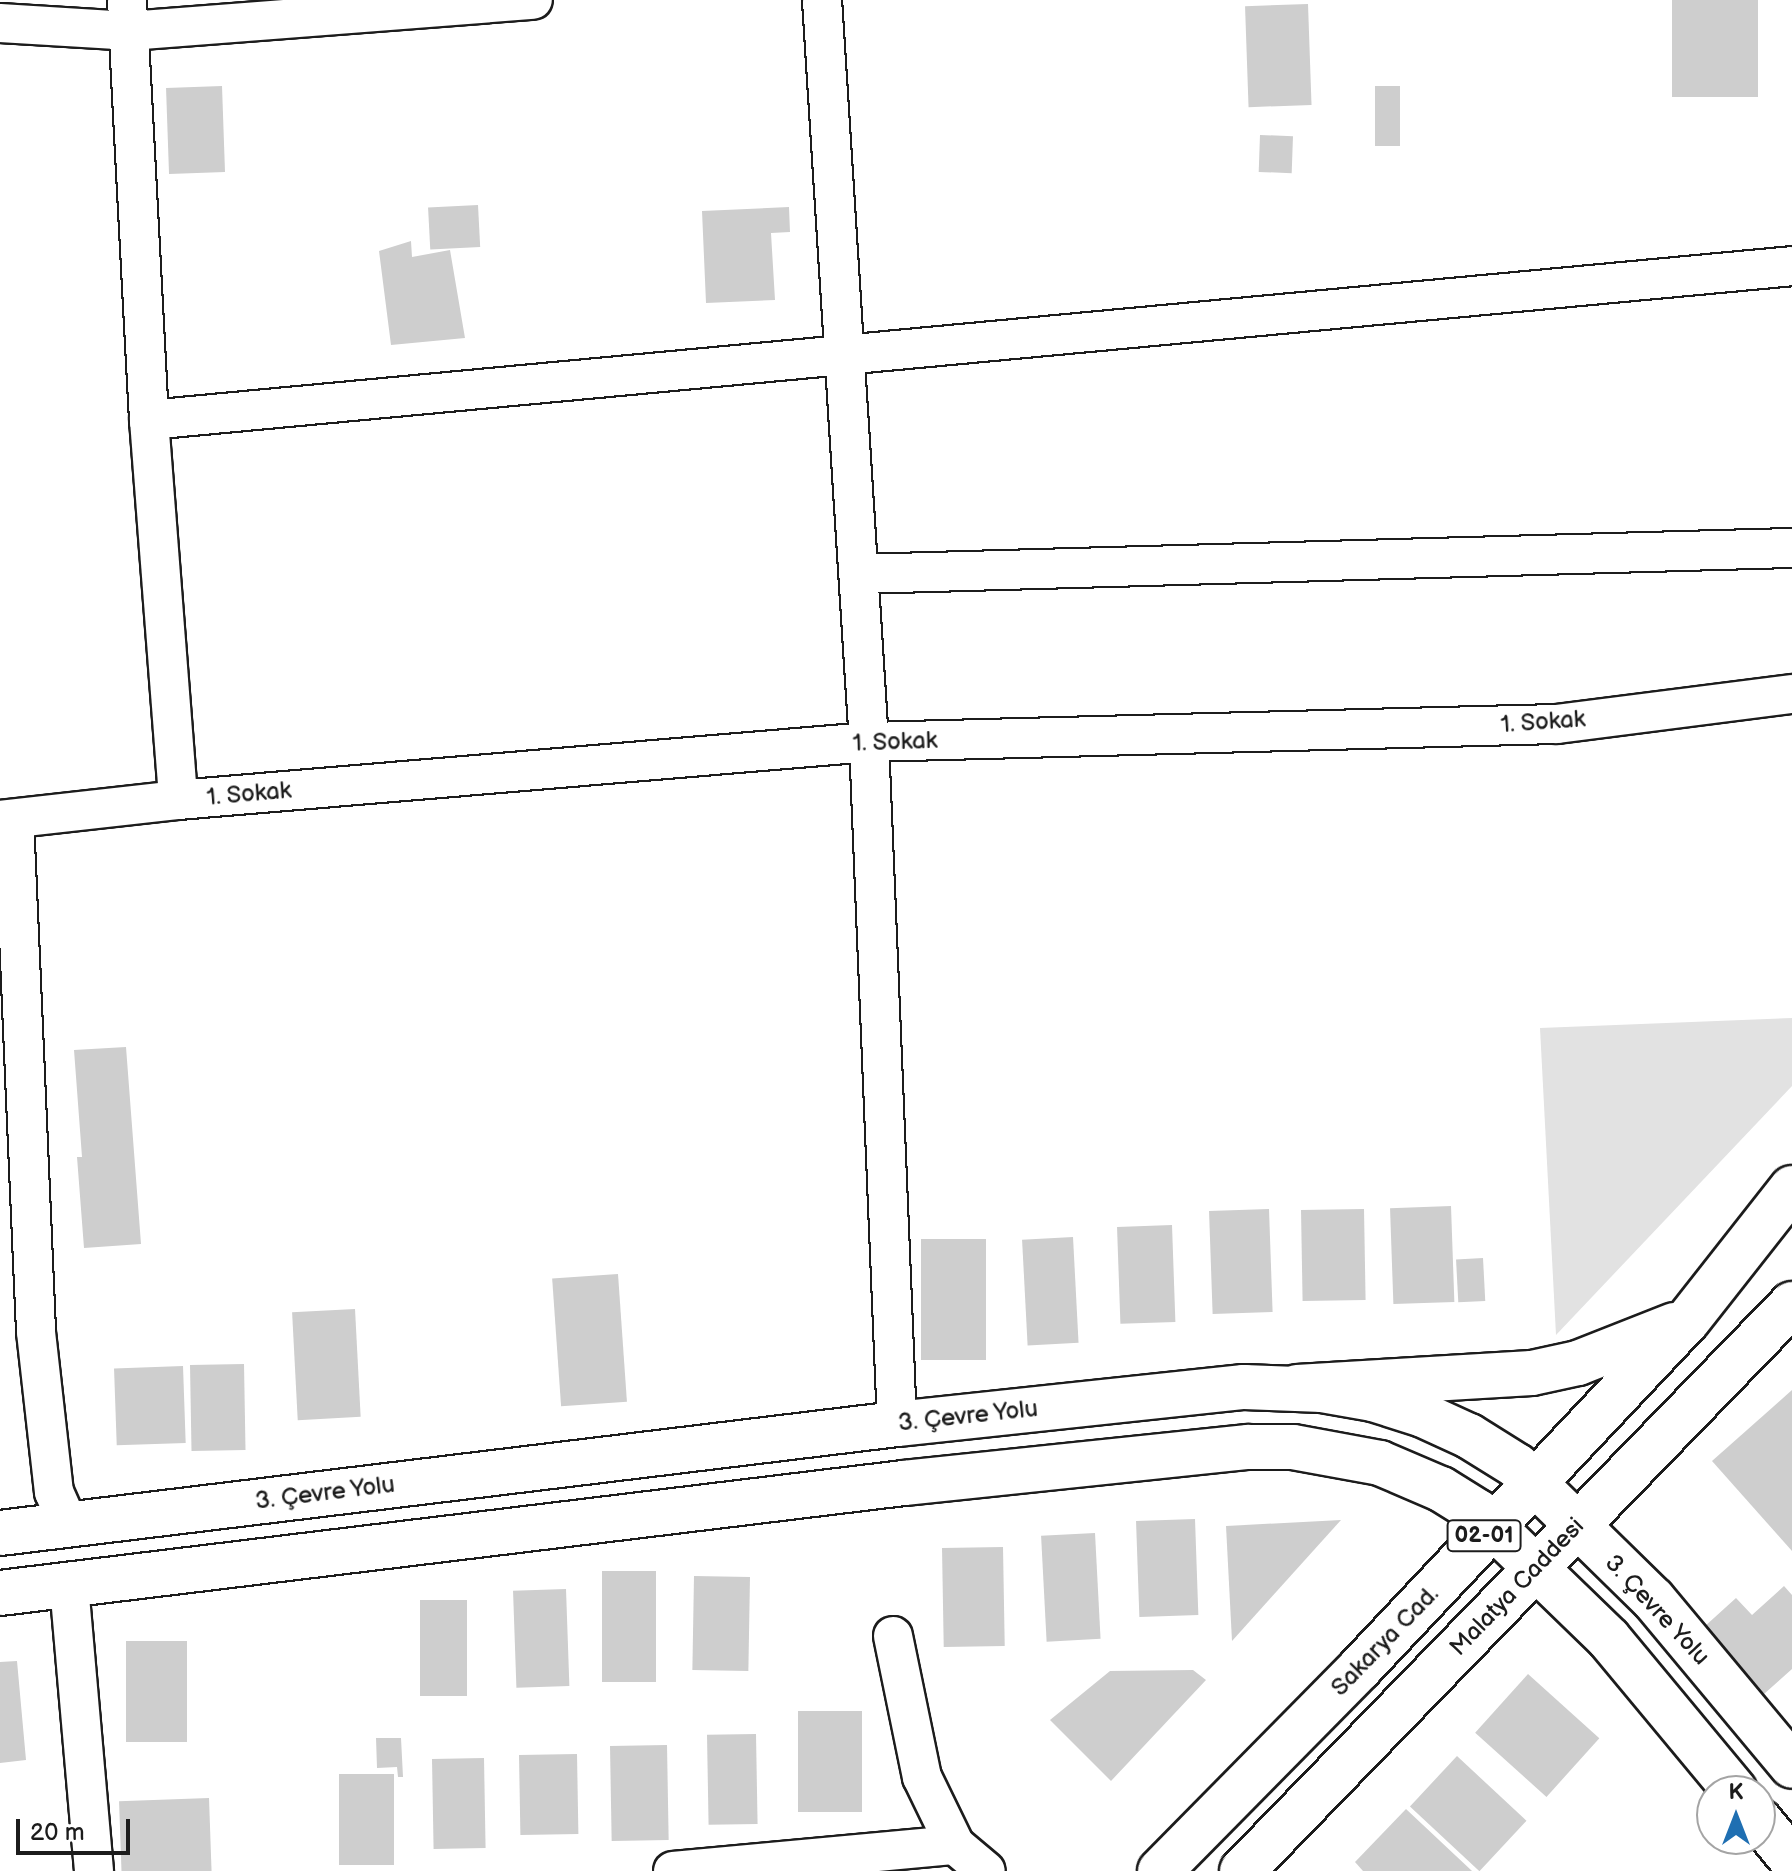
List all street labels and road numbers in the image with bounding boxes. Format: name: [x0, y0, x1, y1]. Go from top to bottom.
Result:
street label: 1. Sokak: [1499, 705, 1587, 739]
street label: 1. Sokak: [852, 726, 938, 758]
street label: 1. Sokak: [205, 776, 293, 812]
street label: 3. Çevre Yolu: [896, 1394, 1040, 1438]
street label: 3. Çevre Yolu: [253, 1470, 397, 1516]
street label: Malatya Caddesi: [1444, 1512, 1590, 1662]
road number: 02-01: [1446, 1518, 1522, 1554]
street label: 3. Çevre Yolu: [1598, 1548, 1716, 1672]
street label: Sakarya Cad.: [1325, 1580, 1445, 1702]

